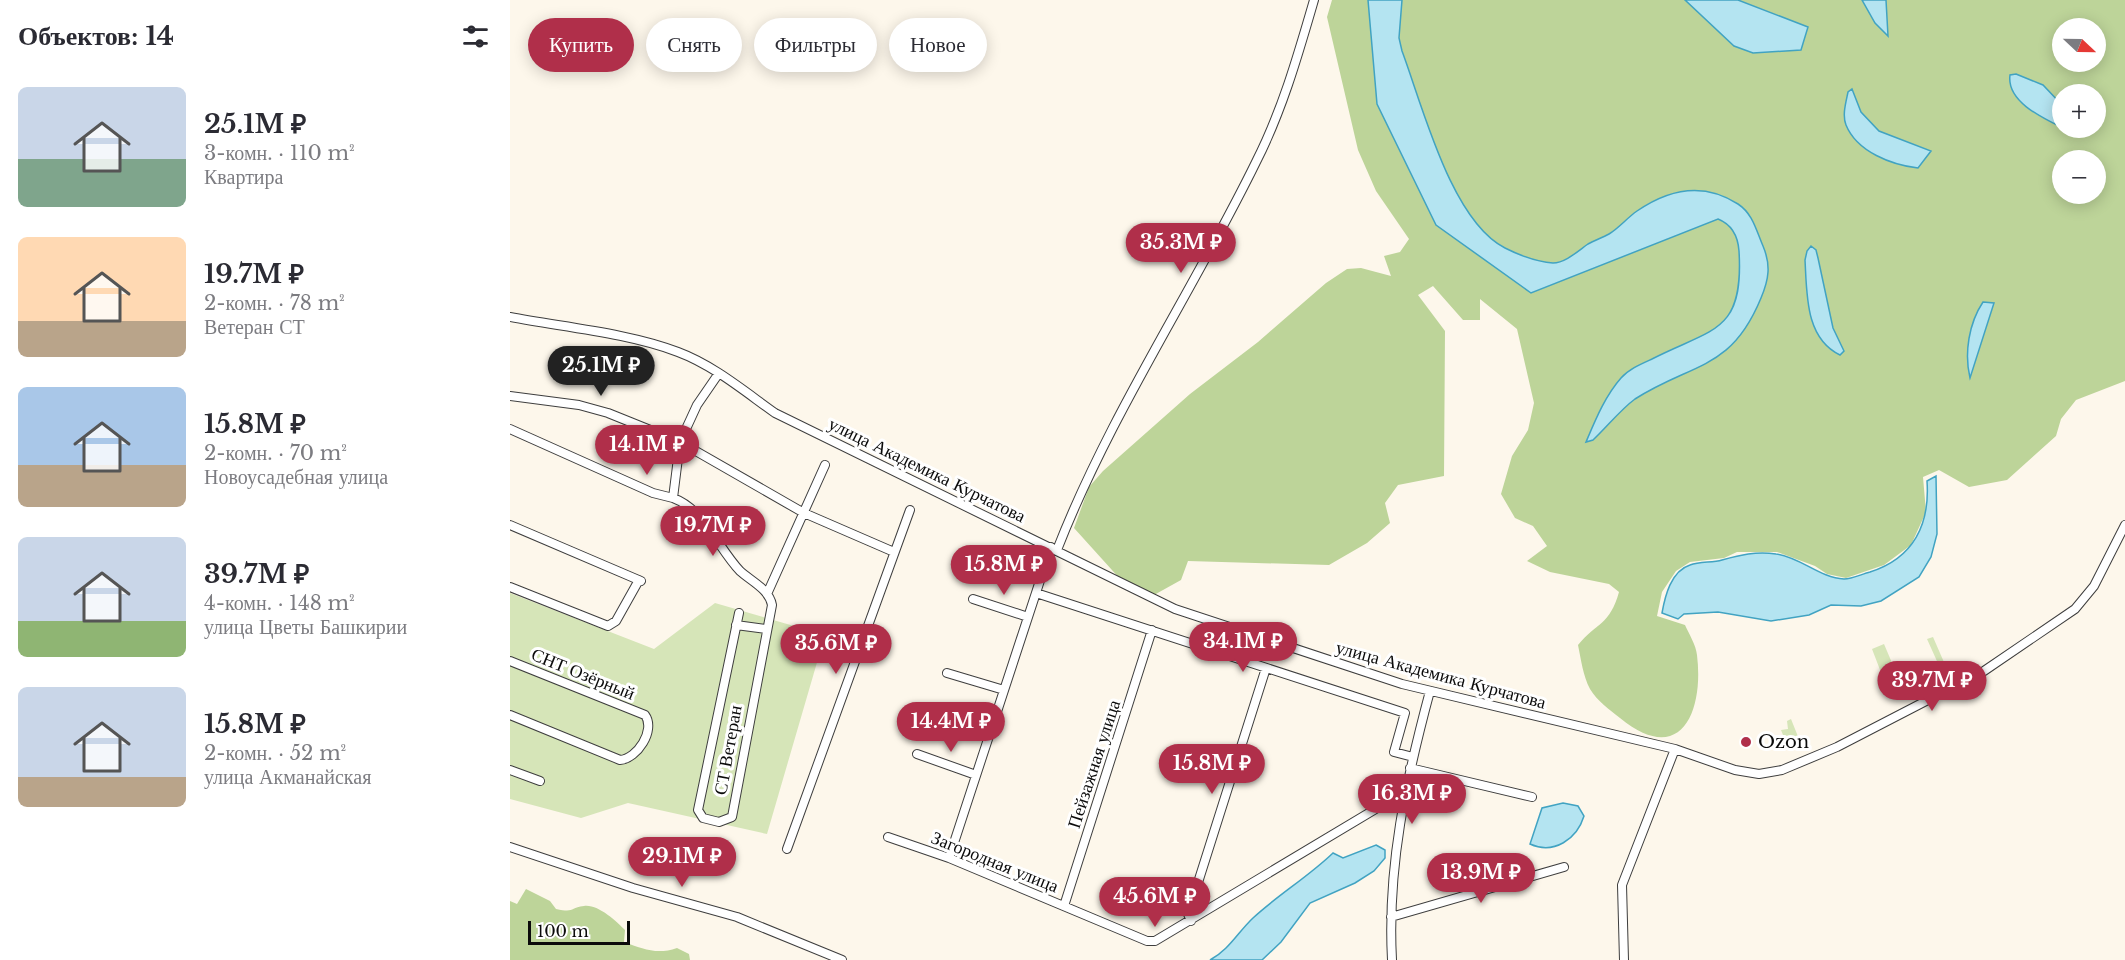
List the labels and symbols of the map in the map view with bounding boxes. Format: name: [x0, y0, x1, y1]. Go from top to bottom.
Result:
north arrow: [2052, 18, 2106, 72]
pin: 35.3M ₽: [1126, 223, 1236, 274]
pin: 25.1M ₽: [546, 346, 656, 397]
street label: улица Академика Курчатова: [825, 413, 1029, 527]
pin: 14.1M ₽: [592, 425, 702, 476]
pin: 19.7M ₽: [658, 506, 768, 557]
pin: 15.8M ₽: [949, 545, 1059, 596]
pin: 34.1M ₽: [1188, 622, 1298, 673]
pin: 35.6M ₽: [781, 624, 891, 675]
street label: улица Академика Курчатова: [1334, 636, 1548, 714]
street label: СНТ Озёрный: [528, 643, 638, 705]
pin: 39.7M ₽: [1877, 661, 1987, 712]
street label: Пейзажная улица: [1063, 697, 1125, 831]
pin: 14.4M ₽: [896, 702, 1006, 753]
street label: СТ Ветеран: [709, 703, 747, 797]
place label: Ozon: [1758, 731, 1809, 753]
marker: Ozon: [1739, 735, 1753, 749]
pin: 15.8M ₽: [1157, 744, 1267, 795]
pin: 16.3M ₽: [1357, 774, 1467, 825]
street label: Загородная улица: [928, 826, 1062, 898]
pin: 29.1M ₽: [627, 837, 737, 888]
pin: 13.9M ₽: [1426, 853, 1536, 904]
pin: 45.6M ₽: [1100, 877, 1210, 928]
scale bar: [528, 918, 630, 946]

